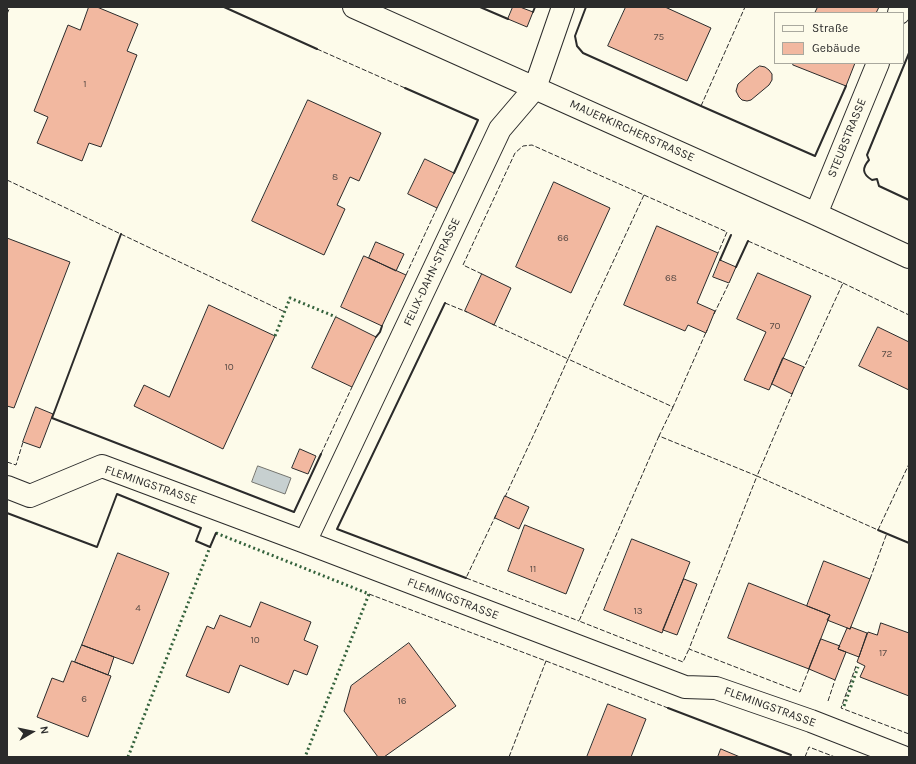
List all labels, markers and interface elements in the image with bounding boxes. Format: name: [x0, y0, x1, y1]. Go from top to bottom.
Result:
legend: [774, 12, 904, 64]
text: Straße: [812, 21, 848, 35]
house number: 75: [654, 31, 664, 43]
text: Gebäude: [812, 41, 860, 55]
house number: 1: [83, 78, 87, 90]
street label: STEUBSTRASSE: [825, 96, 869, 180]
street label: MAUERKIRCHERSTRASSE: [567, 97, 697, 165]
house number: 8: [332, 171, 338, 183]
street label: FELIX-DAHN-STRASSE: [401, 216, 463, 328]
house number: 66: [557, 232, 569, 244]
house number: 68: [665, 272, 677, 284]
house number: 70: [770, 320, 780, 332]
house number: 72: [882, 348, 892, 360]
house number: 10: [224, 361, 234, 373]
street label: FLEMINGSTRASSE: [103, 462, 199, 508]
house number: 11: [530, 563, 536, 575]
street label: FLEMINGSTRASSE: [405, 575, 501, 623]
house number: 4: [135, 602, 141, 614]
house number: 13: [633, 605, 643, 617]
house number: 10: [250, 634, 260, 646]
house number: 17: [879, 647, 887, 659]
street label: FLEMINGSTRASSE: [722, 684, 818, 730]
house number: 6: [81, 693, 87, 705]
house number: 16: [397, 695, 407, 707]
north arrow: [12, 712, 52, 752]
text: N: [37, 725, 51, 735]

